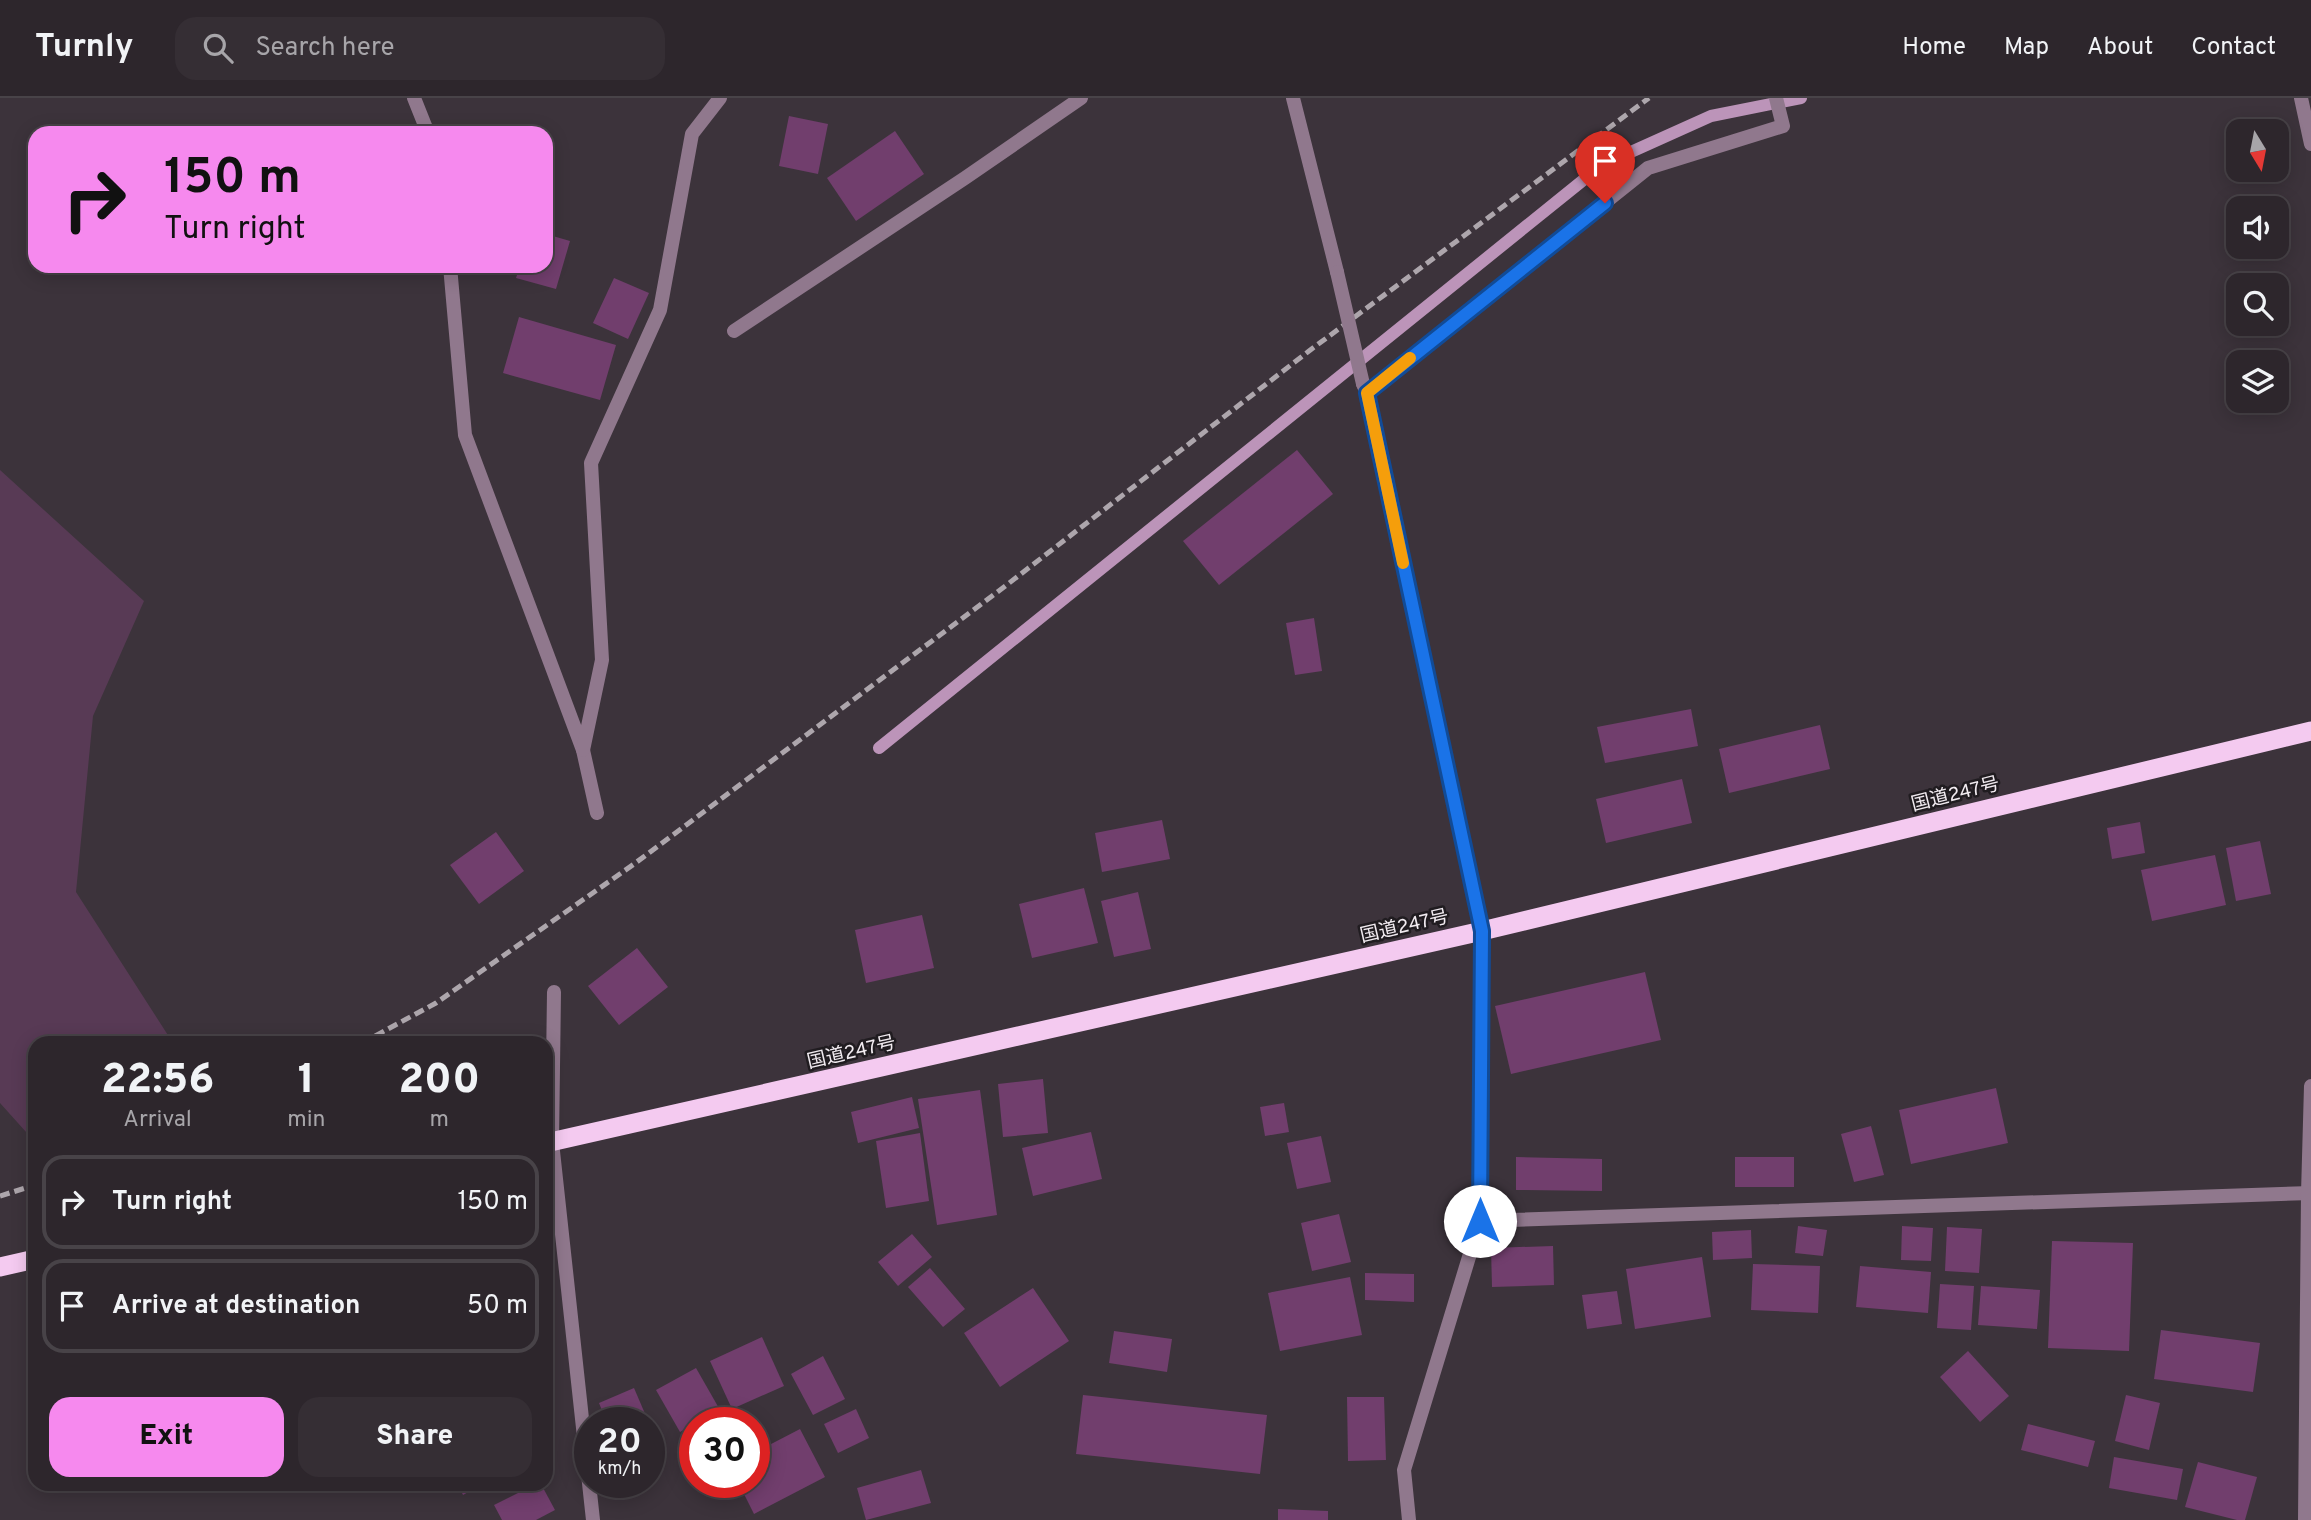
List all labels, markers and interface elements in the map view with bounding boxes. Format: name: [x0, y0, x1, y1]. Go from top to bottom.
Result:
search box: [175, 17, 665, 80]
text: Turnly: [35, 27, 133, 69]
icon: search: [199, 29, 237, 67]
text: Search here: [255, 32, 394, 65]
text: Home: [1902, 33, 1966, 63]
text: Map: [2004, 33, 2049, 63]
text: About: [2087, 33, 2153, 63]
text: Contact: [2191, 33, 2276, 63]
north arrow: [2226, 119, 2289, 182]
map controls: [2226, 119, 2289, 413]
pin: [1575, 131, 1635, 203]
icon: arrive: [1586, 142, 1624, 180]
text: 150 m: [164, 149, 301, 211]
icon: right: [49, 154, 140, 245]
button: sound: [2226, 196, 2289, 259]
text: Turn right: [164, 210, 306, 250]
button: search: [2226, 273, 2289, 336]
button: layers: [2226, 350, 2289, 413]
street label: 国道247号: [1909, 772, 2002, 817]
street label: 国道247号: [1358, 905, 1451, 949]
street label: 国道247号: [805, 1031, 898, 1075]
text: 22:56: [101, 1055, 214, 1108]
text: 1: [298, 1055, 315, 1108]
text: 200: [398, 1055, 480, 1108]
text: Arrival: [123, 1106, 192, 1135]
text: min: [287, 1106, 325, 1135]
text: m: [429, 1106, 449, 1135]
icon: right: [53, 1183, 91, 1221]
position arrow: [1443, 1184, 1517, 1258]
text: Turn right: [112, 1186, 232, 1219]
text: 150 m: [457, 1186, 528, 1219]
icon: arrive: [53, 1287, 91, 1325]
text: Arrive at destination: [112, 1290, 360, 1323]
text: 50 m: [467, 1290, 528, 1323]
button: Exit: [49, 1397, 284, 1477]
button: Share: [298, 1397, 532, 1477]
speed limit sign: 30: [679, 1407, 770, 1498]
text: 20: [597, 1421, 642, 1465]
text: km/h: [598, 1458, 641, 1481]

